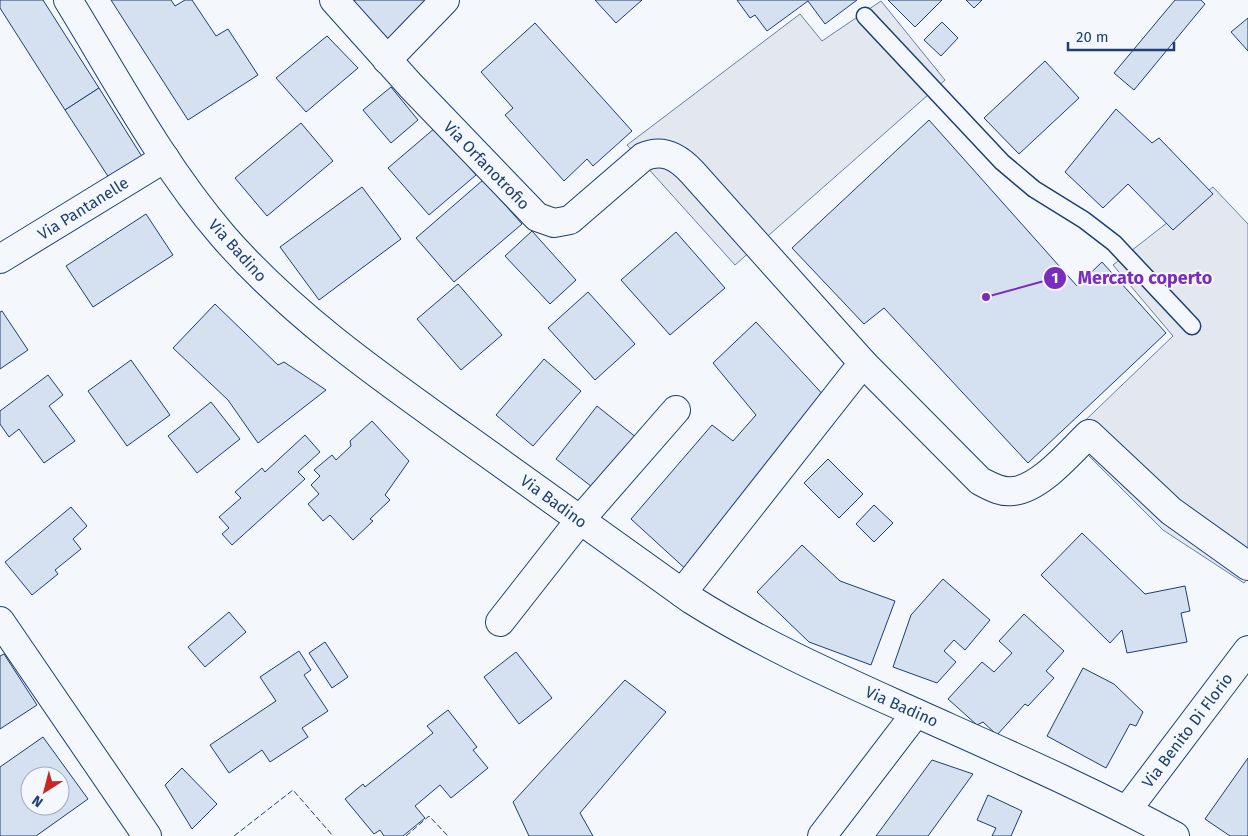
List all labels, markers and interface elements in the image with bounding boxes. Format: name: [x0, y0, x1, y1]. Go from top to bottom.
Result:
scale bar: [1068, 20, 1174, 52]
text: 20 m: [1076, 28, 1109, 46]
street label: Via Orfanotrofio: [440, 117, 534, 213]
street label: Via Pantanelle: [34, 173, 132, 244]
street label: Via Badino: [205, 215, 271, 286]
callout: Mercato coperto: [1043, 262, 1222, 295]
text: Mercato coperto: [1078, 267, 1212, 289]
text: 1: [1052, 269, 1058, 287]
street label: Via Badino: [517, 471, 591, 532]
street label: Via Benito Di Florio: [1138, 669, 1237, 791]
street label: Via Badino: [862, 682, 941, 731]
north arrow: [20, 766, 70, 816]
text: N: [29, 792, 46, 811]

